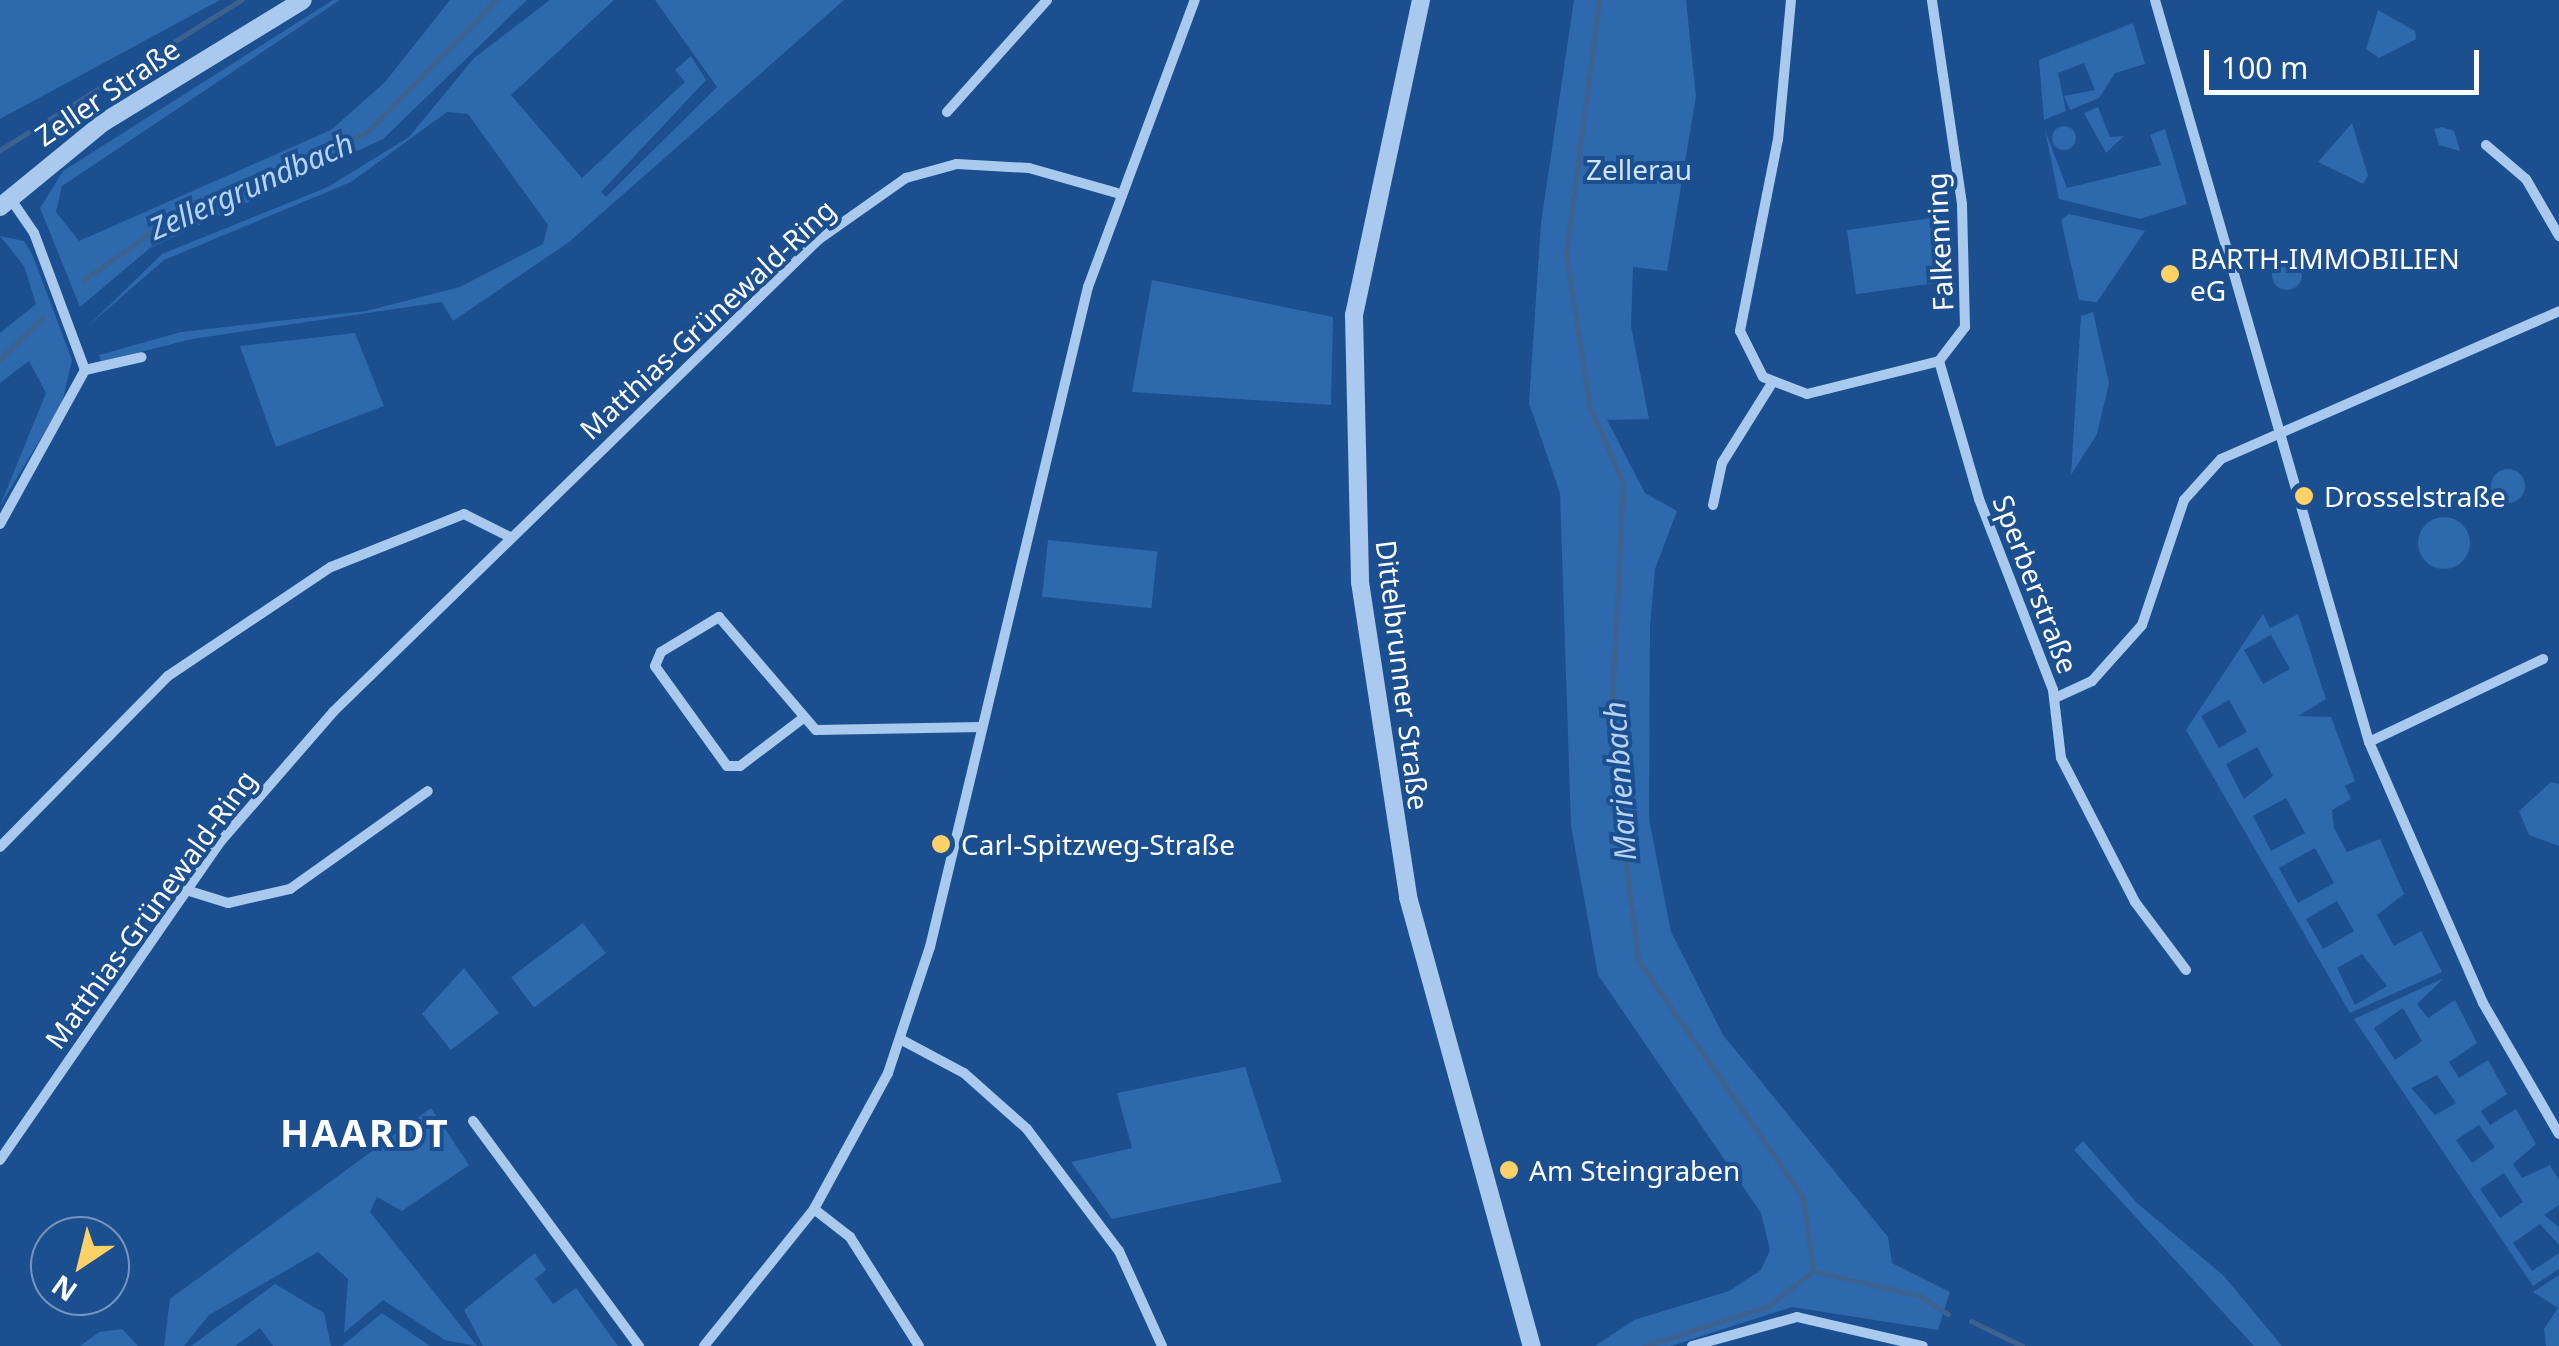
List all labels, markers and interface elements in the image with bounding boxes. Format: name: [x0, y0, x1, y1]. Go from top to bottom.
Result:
scale bar: [2209, 30, 2484, 92]
street label: Zeller Straße: [29, 32, 185, 152]
text: 100 m: [2221, 47, 2308, 88]
water label: Zellergrundbach: [143, 125, 359, 247]
park label: Zellerau: [1586, 152, 1692, 186]
street label: Falkenring: [1919, 172, 1959, 312]
street label: Matthias-Grünewald-Ring: [573, 192, 841, 446]
place label: BARTH-IMMOBILIEN eG: [2190, 241, 2460, 307]
marker: BARTH-IMMOBILIEN eG: [2159, 263, 2181, 285]
place label: Drosselstraße: [2324, 479, 2506, 513]
marker: Drosselstraße: [2293, 485, 2315, 507]
street label: Sperberstraße: [1987, 490, 2085, 678]
street label: Dittelbrunner Straße: [1370, 538, 1436, 812]
water label: Marienbach: [1596, 700, 1644, 862]
street label: Matthias-Grünewald-Ring: [38, 763, 262, 1055]
place label: Carl-Spitzweg-Straße: [961, 827, 1235, 861]
marker: Carl-Spitzweg-Straße: [930, 833, 952, 855]
district label: HAARDT: [280, 1110, 450, 1156]
place label: Am Steingraben: [1529, 1153, 1740, 1187]
marker: Am Steingraben: [1498, 1159, 1520, 1181]
north arrow: [30, 1216, 130, 1316]
text: N: [44, 1267, 84, 1311]

